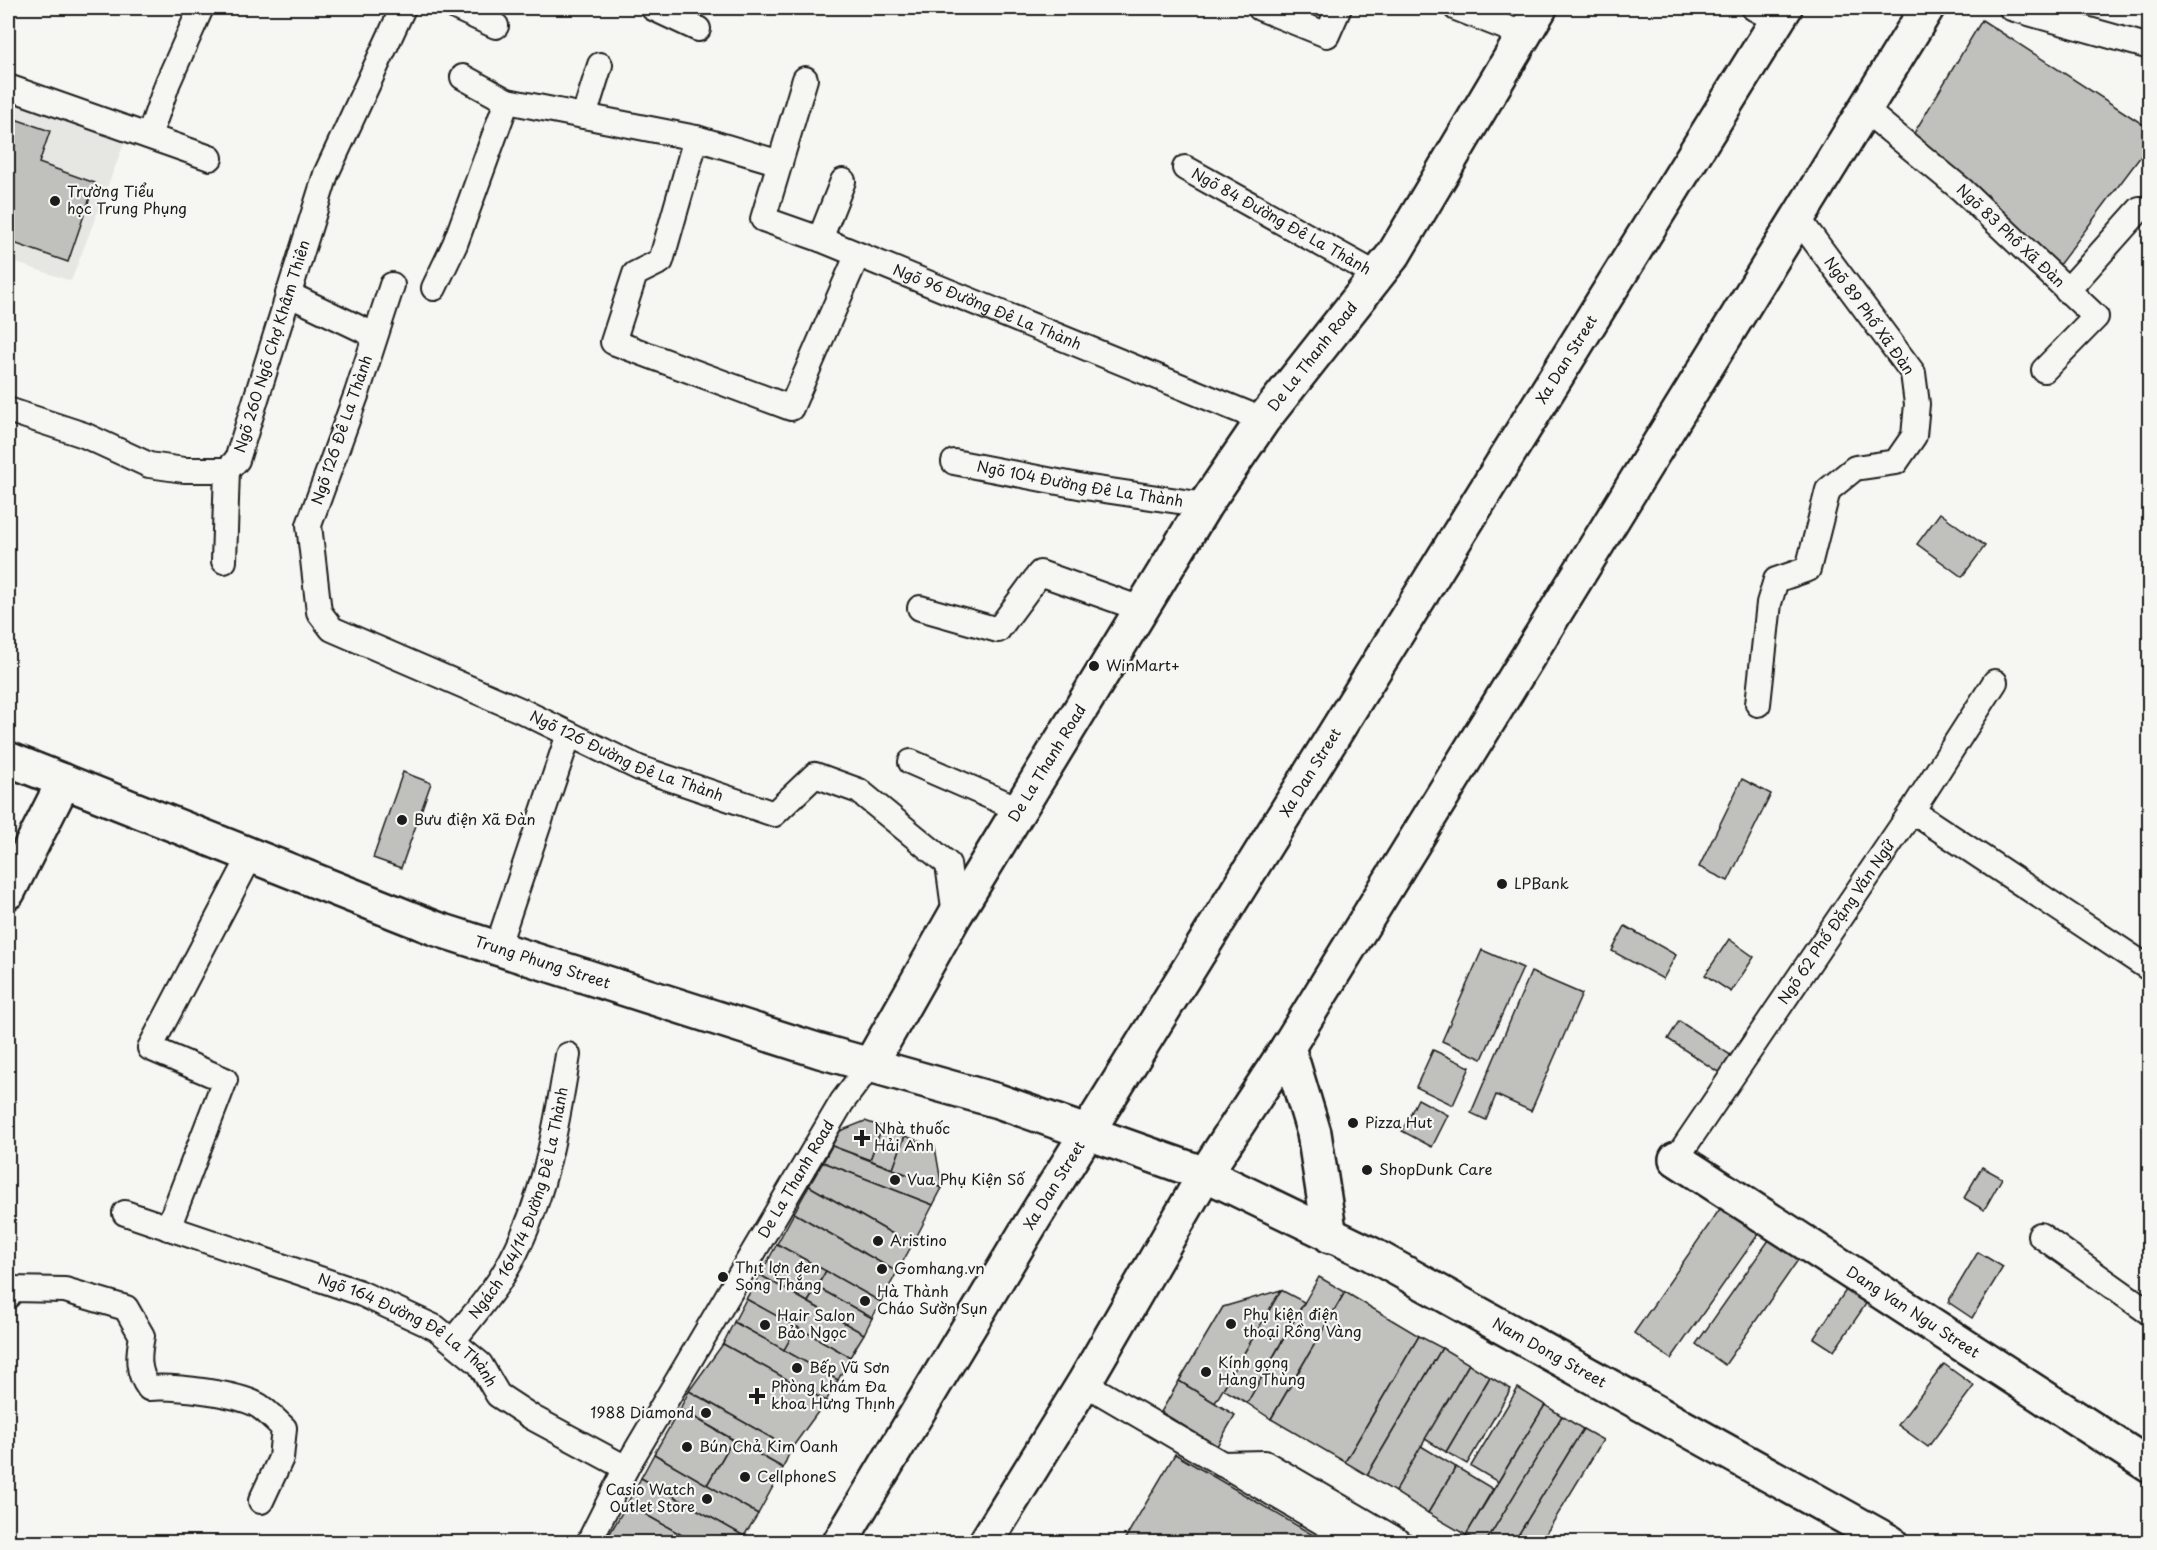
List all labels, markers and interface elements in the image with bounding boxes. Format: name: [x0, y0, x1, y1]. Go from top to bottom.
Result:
street label: Ngõ 84 Đường Đê La Thành: [1188, 161, 1376, 280]
street label: Ngõ 83 Phố Xã Đàn: [1952, 178, 2071, 292]
place label: Trường Tiểu học Trung Phụng: [67, 179, 187, 219]
marker: Trường Tiểu học Trung Phụng: [48, 194, 62, 208]
street label: Ngõ 260 Ngõ Chợ Khâm Thiên: [227, 237, 315, 455]
street label: Ngõ 89 Phố Xã Đàn: [1819, 251, 1921, 379]
street label: Ngõ 96 Đường Đê La Thành: [890, 257, 1085, 355]
street label: De La Thanh Road: [1261, 296, 1362, 416]
street label: Xa Dan Street: [1529, 310, 1602, 408]
street label: Ngõ 126 Đê La Thành: [304, 352, 377, 507]
street label: Ngõ 104 Đường Đê La Thành: [975, 454, 1185, 512]
place label: WinMart+: [1106, 653, 1180, 676]
marker: WinMart+: [1087, 659, 1101, 673]
street label: De La Thanh Road: [1001, 699, 1091, 826]
street label: Ngõ 126 Đường Đê La Thành: [526, 703, 727, 806]
street label: Xa Dan Street: [1273, 723, 1346, 821]
place label: Bưu điện Xã Đàn: [414, 807, 535, 830]
marker: Bưu điện Xã Đàn: [395, 813, 409, 827]
street label: Ngõ 62 Phố Đặng Văn Ngữ: [1771, 833, 1900, 1008]
place label: LPBank: [1514, 871, 1569, 894]
marker: LPBank: [1495, 877, 1509, 891]
street label: Trung Phung Street: [472, 929, 614, 994]
street label: Ngách 164/14 Đường Đê La Thành: [462, 1085, 573, 1323]
place label: Pizza Hut: [1365, 1110, 1432, 1133]
street label: De La Thanh Road: [751, 1115, 839, 1242]
place label: Nhà thuốc Hải Anh: [874, 1116, 950, 1156]
marker: Pizza Hut: [1346, 1116, 1360, 1130]
marker: Nhà thuốc Hải Anh: [855, 1131, 869, 1145]
street label: Xa Dan Street: [1017, 1136, 1090, 1233]
place label: ShopDunk Care: [1379, 1157, 1493, 1180]
marker: ShopDunk Care: [1360, 1163, 1374, 1177]
place label: Vua Phụ Kiện Số: [907, 1167, 1025, 1190]
marker: Vua Phụ Kiện Số: [888, 1173, 902, 1187]
place label: Aristino: [890, 1228, 947, 1251]
marker: Aristino: [871, 1234, 885, 1248]
place label: Thịt lợn đen Song Thắng: [735, 1255, 822, 1295]
place label: Gomhang.vn: [894, 1256, 985, 1279]
street label: Dang Van Ngu Street: [1842, 1259, 1985, 1363]
marker: Gomhang.vn: [875, 1262, 889, 1276]
street label: Ngõ 164 Đường Đê La Thành: [315, 1266, 504, 1391]
marker: Thịt lợn đen Song Thắng: [716, 1270, 730, 1284]
place label: Hà Thành Cháo Sườn Sụn: [877, 1279, 987, 1319]
marker: Hà Thành Cháo Sườn Sụn: [858, 1294, 872, 1308]
place label: Phụ kiện điện thoại Rồng Vàng: [1243, 1302, 1362, 1342]
place label: Hair Salon Bảo Ngọc: [777, 1303, 855, 1343]
street label: Nam Dong Street: [1489, 1311, 1611, 1392]
marker: Phụ kiện điện thoại Rồng Vàng: [1224, 1317, 1238, 1331]
marker: Hair Salon Bảo Ngọc: [758, 1318, 772, 1332]
place label: Kính gọng Hàng Thùng: [1218, 1350, 1305, 1390]
place label: Bếp Vũ Sơn: [809, 1355, 890, 1378]
marker: Bếp Vũ Sơn: [790, 1361, 804, 1375]
marker: Kính gọng Hàng Thùng: [1199, 1365, 1213, 1379]
place label: Phòng khám Đa khoa Hưng Thịnh: [771, 1374, 895, 1414]
marker: Phòng khám Đa khoa Hưng Thịnh: [748, 1387, 766, 1405]
place label: 1988 Diamond: [591, 1400, 694, 1423]
marker: 1988 Diamond: [699, 1406, 713, 1420]
place label: Bún Chả Kim Oanh: [699, 1434, 838, 1457]
marker: Bún Chả Kim Oanh: [680, 1440, 694, 1454]
place label: CellphoneS: [757, 1464, 837, 1487]
marker: CellphoneS: [738, 1470, 752, 1484]
place label: Casio Watch Outlet Store: [605, 1477, 695, 1517]
marker: Casio Watch Outlet Store: [700, 1492, 714, 1506]

